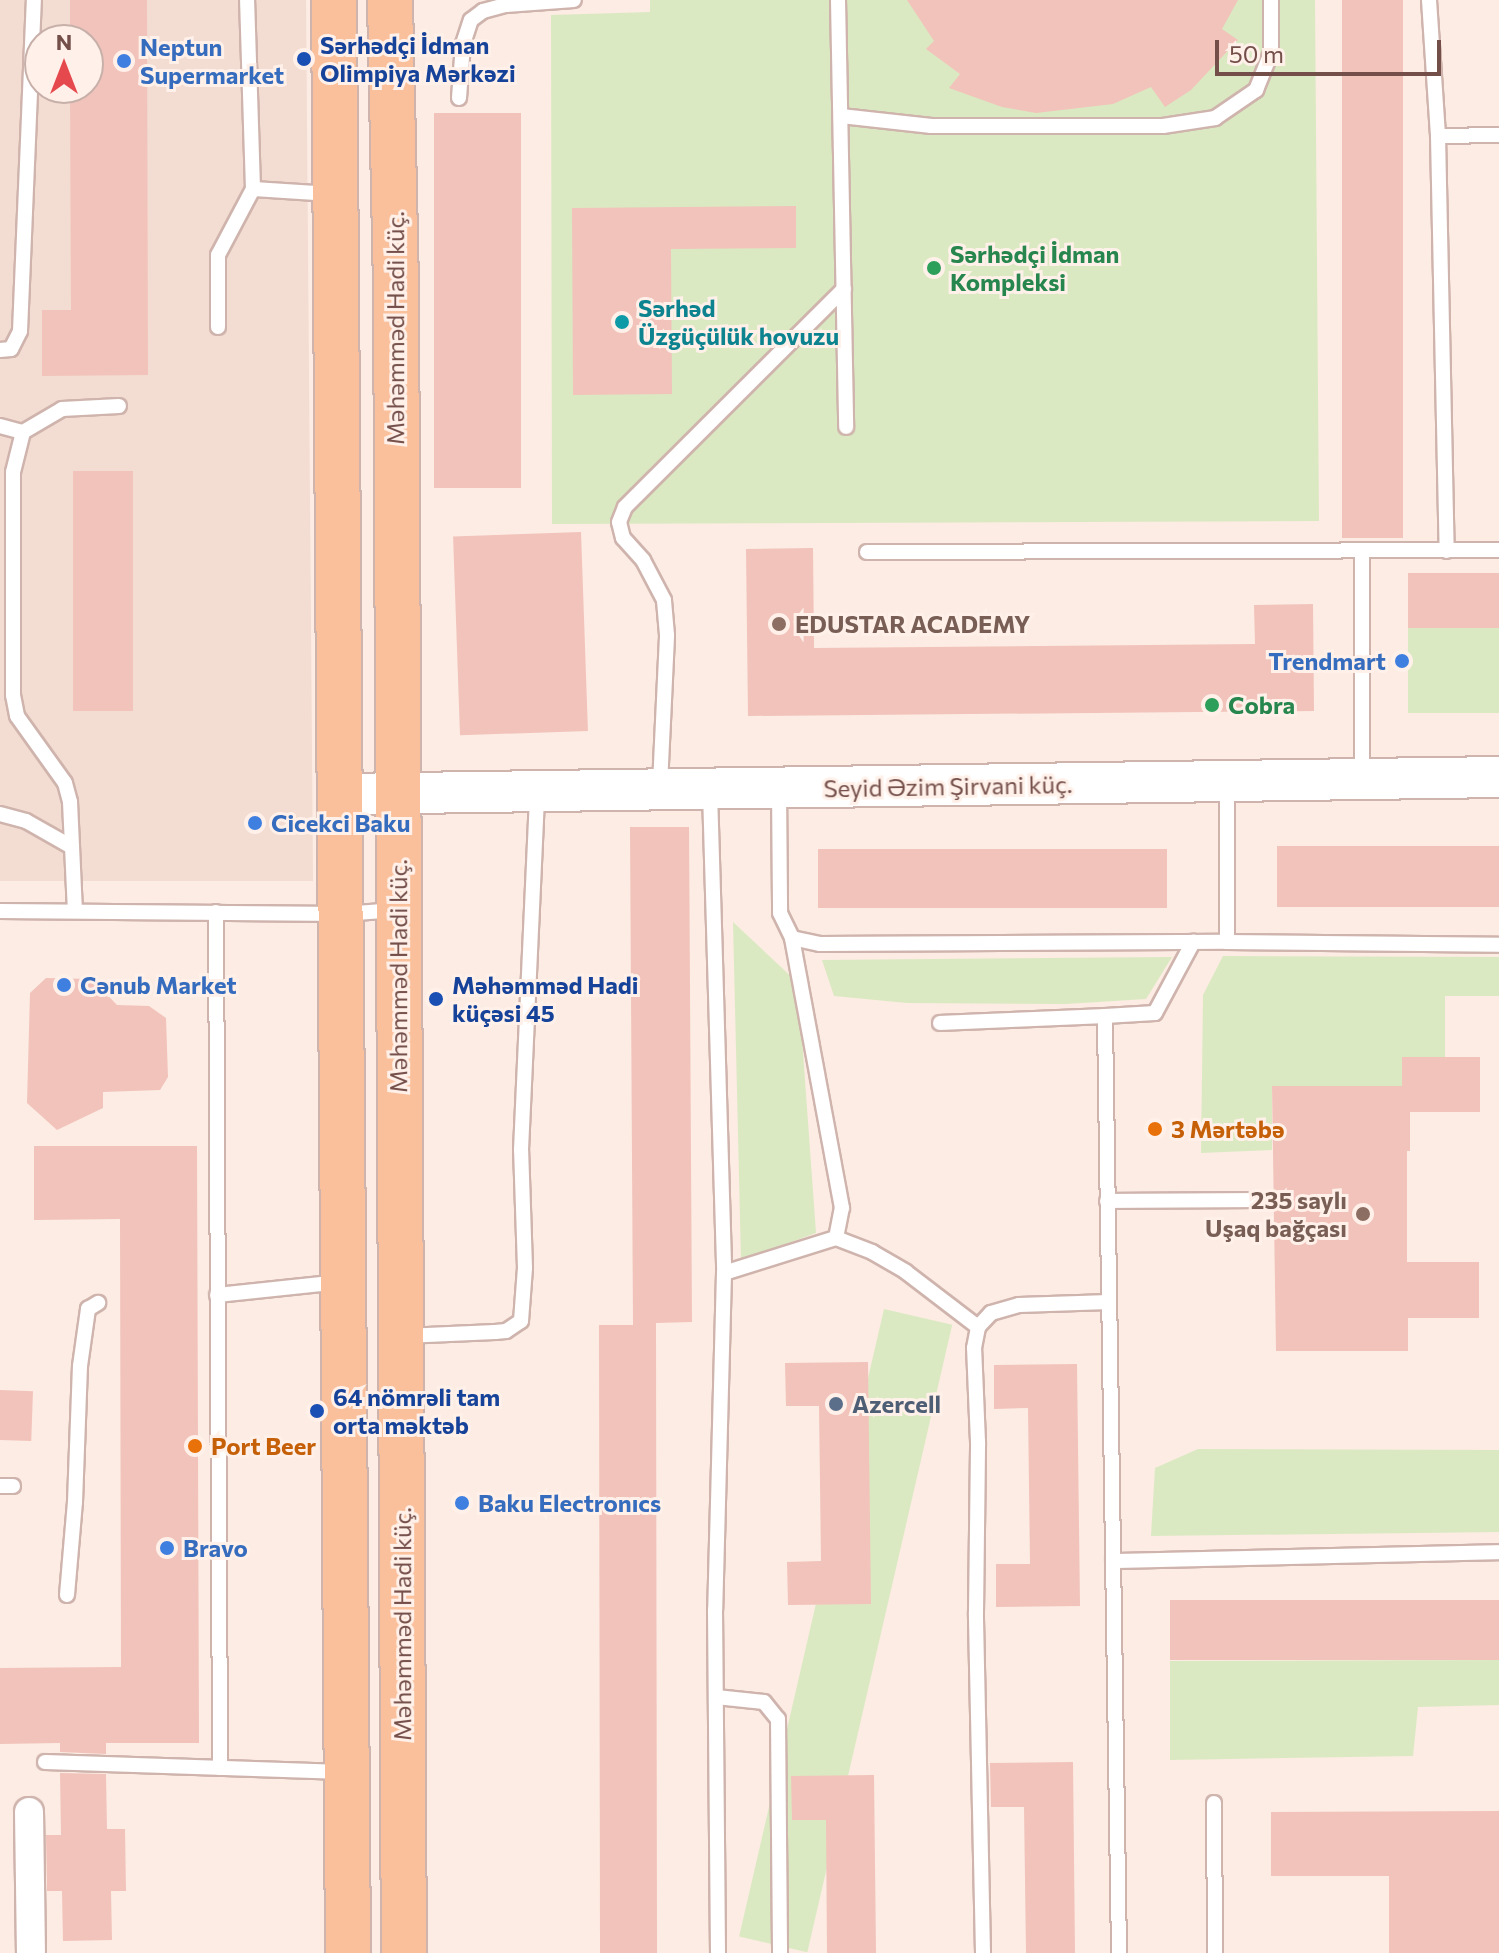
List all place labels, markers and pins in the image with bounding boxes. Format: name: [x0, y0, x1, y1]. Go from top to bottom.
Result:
place label: Sərhədçi İdman Olimpiya Mərkəzi: [320, 31, 516, 87]
place label: Neptun Supermarket: [140, 33, 284, 89]
marker: Sərhədçi İdman Olimpiya Mərkəzi: [295, 50, 313, 68]
marker: Neptun Supermarket: [115, 52, 133, 70]
place label: Sərhədçi İdman Kompleksi: [950, 240, 1119, 296]
marker: Sərhədçi İdman Kompleksi: [925, 259, 943, 277]
place label: Sərhəd Üzgüçülük hovuzu: [638, 294, 839, 350]
marker: Sərhəd Üzgüçülük hovuzu: [613, 313, 631, 331]
place label: EDUSTAR ACADEMY: [795, 610, 1030, 638]
marker: EDUSTAR ACADEMY: [770, 615, 788, 633]
place label: Trendmart: [1268, 647, 1386, 675]
marker: Trendmart: [1393, 652, 1411, 670]
place label: Cobra: [1228, 691, 1295, 719]
marker: Cobra: [1203, 696, 1221, 714]
place label: Cicekci Baku: [271, 809, 410, 837]
marker: Cicekci Baku: [246, 814, 264, 832]
place label: Cənub Market: [80, 971, 237, 999]
place label: Məhəmməd Hadi küçəsi 45: [452, 971, 639, 1027]
marker: Cənub Market: [55, 976, 73, 994]
marker: Məhəmməd Hadi küçəsi 45: [427, 990, 445, 1008]
place label: 3 Mərtəbə: [1171, 1115, 1285, 1143]
marker: 3 Mərtəbə: [1146, 1120, 1164, 1138]
place label: 235 saylı Uşaq bağçası: [1205, 1186, 1347, 1242]
marker: 235 saylı Uşaq bağçası: [1354, 1205, 1372, 1223]
place label: 64 nömrəli tam orta məktəb: [333, 1383, 500, 1439]
place label: Azercell: [852, 1390, 941, 1418]
marker: Azercell: [827, 1395, 845, 1413]
marker: 64 nömrəli tam orta məktəb: [308, 1402, 326, 1420]
place label: Port Beer: [211, 1432, 316, 1460]
marker: Port Beer: [186, 1437, 204, 1455]
place label: Baku Electronıcs: [478, 1489, 661, 1517]
marker: Baku Electronıcs: [453, 1494, 471, 1512]
place label: Bravo: [183, 1534, 248, 1562]
marker: Bravo: [158, 1539, 176, 1557]

